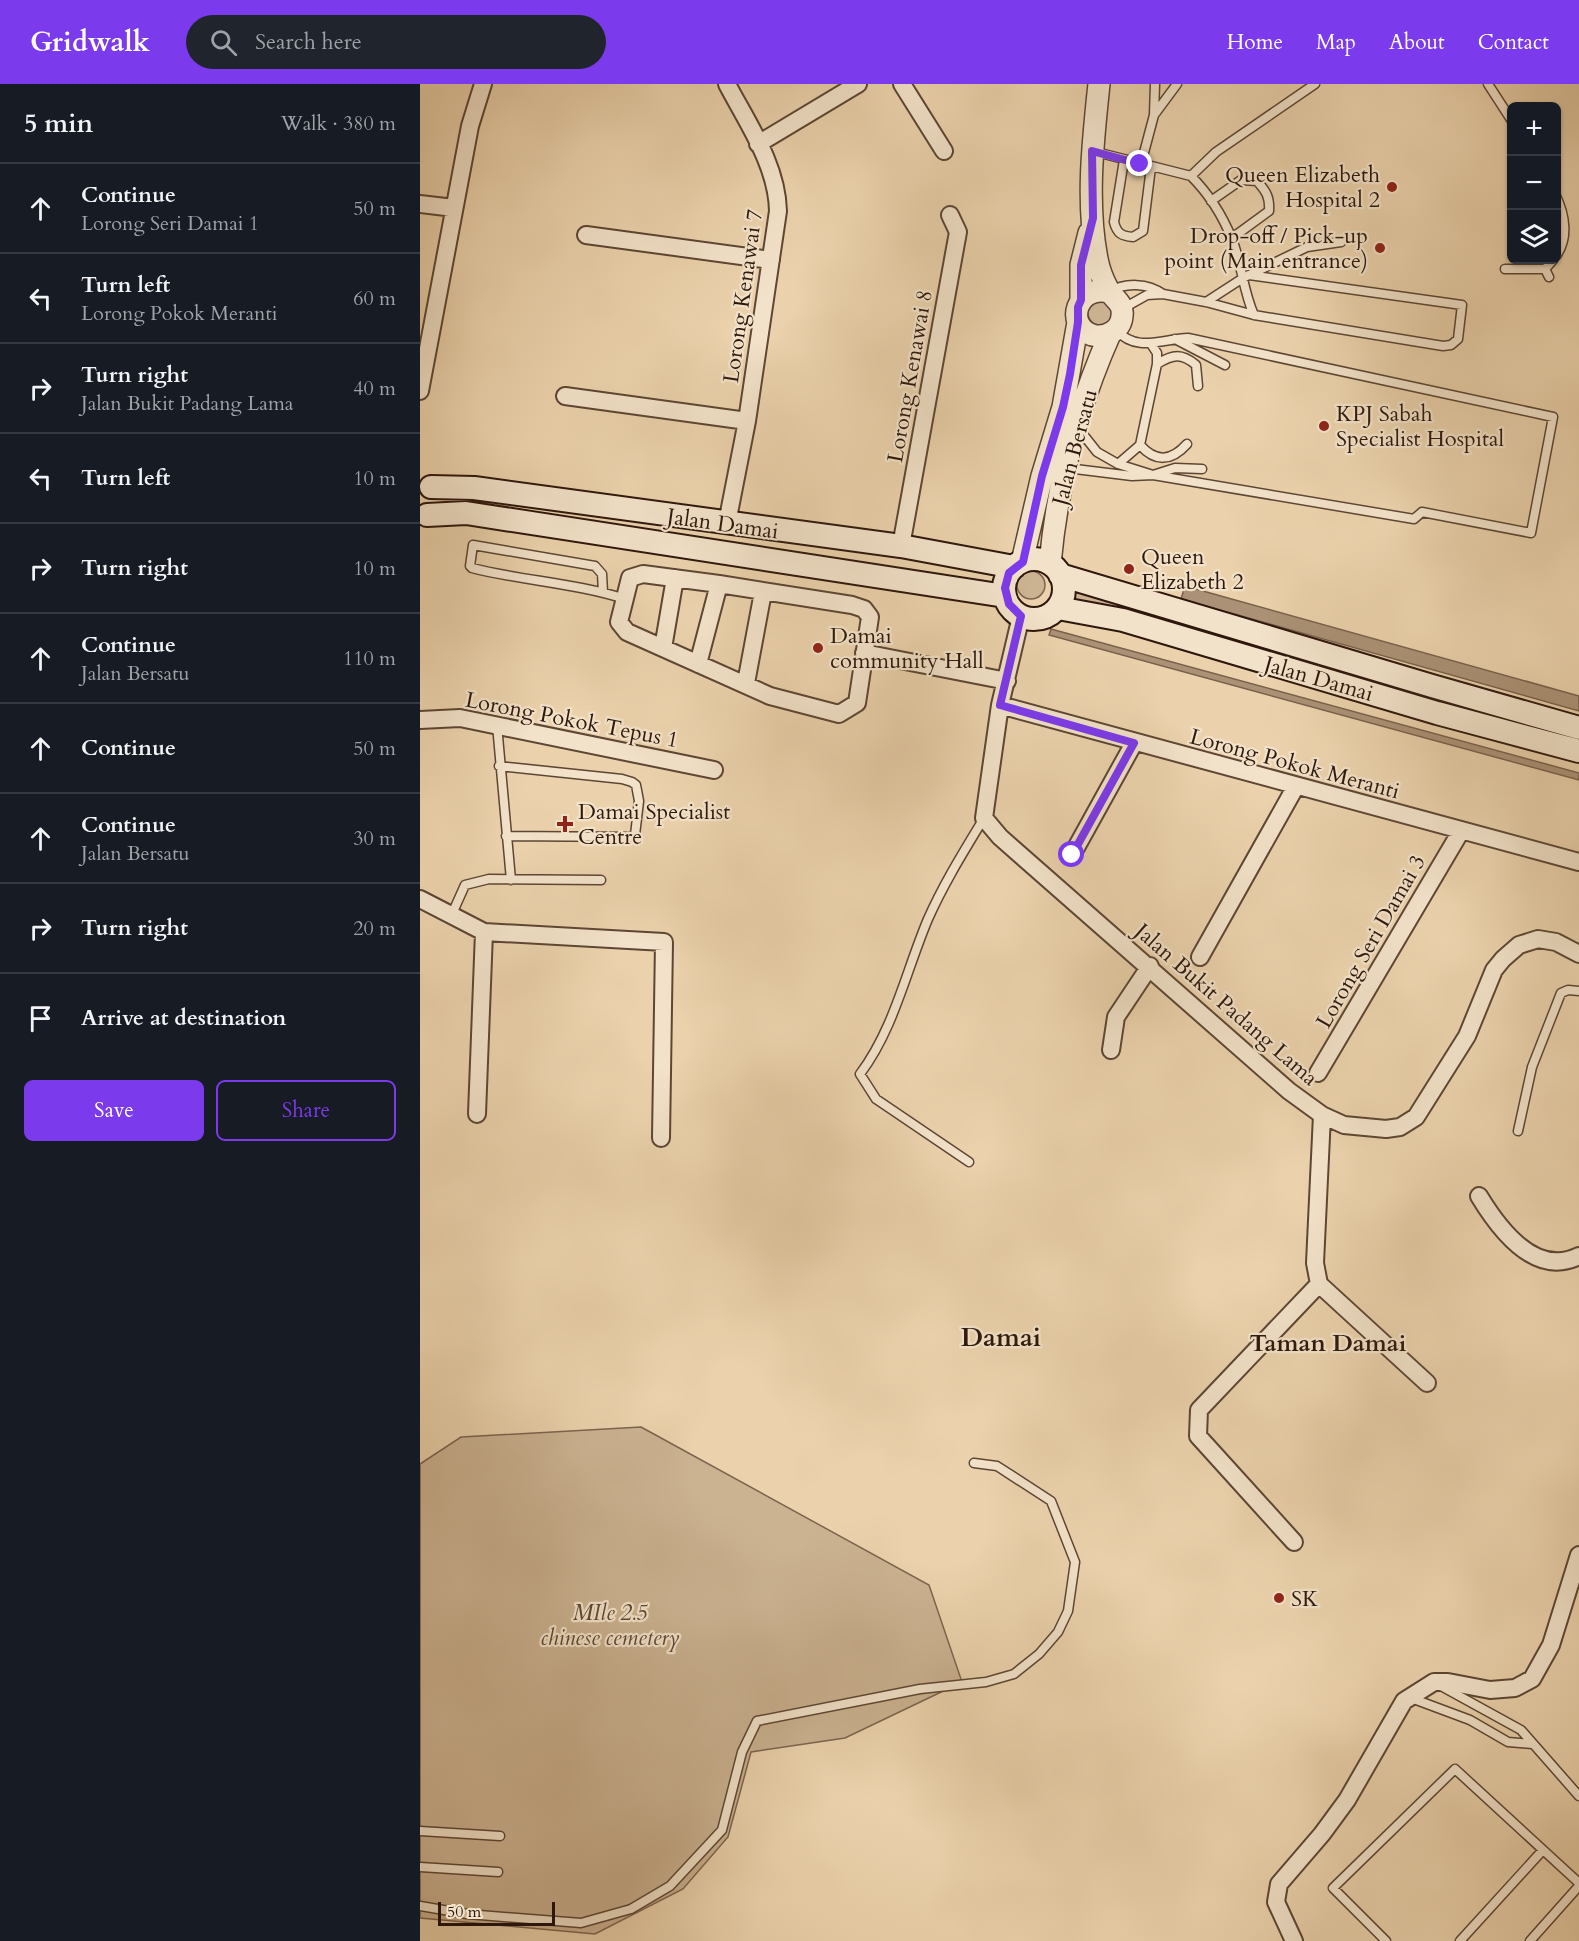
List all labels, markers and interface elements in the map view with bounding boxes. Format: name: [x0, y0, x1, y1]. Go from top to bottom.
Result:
search box: [186, 15, 606, 69]
text: Gridwalk: [30, 23, 150, 61]
icon: search: [207, 26, 240, 59]
text: Search here: [255, 27, 362, 57]
text: Home: [1227, 28, 1283, 57]
text: Map: [1316, 28, 1356, 57]
text: About: [1389, 28, 1445, 57]
text: Contact: [1478, 28, 1549, 57]
map controls: [1507, 102, 1561, 264]
button: +: [1507, 102, 1561, 156]
text: 5 min: [24, 106, 93, 141]
text: Walk · 380 m: [281, 110, 396, 137]
route end: [1126, 150, 1152, 176]
button: −: [1507, 156, 1561, 210]
place label: Queen Elizabeth Hospital 2: [1225, 160, 1380, 215]
text: Continue: [81, 180, 176, 210]
marker: Queen Elizabeth Hospital 2: [1385, 180, 1399, 194]
icon: ahead: [24, 192, 57, 225]
text: 50 m: [353, 195, 396, 222]
street label: Lorong Kenawai 7: [716, 208, 770, 385]
text: Lorong Seri Damai 1: [81, 210, 259, 237]
button: layers: [1507, 210, 1561, 264]
place label: Drop-off / Pick-up point (Main entrance): [1165, 221, 1368, 276]
marker: Drop-off / Pick-up point (Main entrance): [1373, 241, 1387, 255]
text: Turn left: [81, 270, 170, 300]
icon: left: [24, 282, 57, 315]
text: 60 m: [353, 285, 396, 312]
street label: Lorong Kenawai 8: [880, 288, 940, 465]
text: Lorong Pokok Meranti: [81, 300, 277, 327]
text: Turn right: [81, 360, 188, 390]
icon: right: [24, 372, 57, 405]
text: 40 m: [353, 375, 396, 402]
street label: Jalan Bersatu: [1044, 386, 1105, 512]
text: Jalan Bukit Padang Lama: [81, 390, 293, 417]
place label: KPJ Sabah Specialist Hospital: [1336, 399, 1504, 454]
marker: KPJ Sabah Specialist Hospital: [1317, 419, 1331, 433]
icon: left: [24, 462, 57, 495]
text: Turn left: [81, 463, 170, 493]
text: 10 m: [353, 465, 396, 492]
street label: Jalan Damai: [662, 501, 780, 547]
place label: Queen Elizabeth 2: [1141, 542, 1244, 597]
icon: right: [24, 552, 57, 585]
text: Turn right: [81, 553, 188, 583]
text: 10 m: [353, 555, 396, 582]
marker: Queen Elizabeth 2: [1122, 562, 1136, 576]
place label: Damai community Hall: [830, 621, 984, 676]
text: Continue: [81, 630, 176, 660]
marker: Damai community Hall: [811, 641, 825, 655]
icon: ahead: [24, 642, 57, 675]
text: 110 m: [343, 645, 396, 672]
street label: Jalan Damai: [1258, 648, 1377, 709]
text: Jalan Bersatu: [81, 660, 189, 687]
street label: Lorong Pokok Tepus 1: [463, 685, 681, 755]
street label: Lorong Pokok Meranti: [1187, 722, 1403, 806]
icon: ahead: [24, 732, 57, 765]
text: Continue: [81, 733, 176, 763]
text: 50 m: [353, 735, 396, 762]
place label: Damai Specialist Centre: [578, 797, 730, 852]
text: Continue: [81, 810, 176, 840]
marker: Damai Specialist Centre: [556, 815, 574, 833]
icon: ahead: [24, 822, 57, 855]
text: 30 m: [353, 825, 396, 852]
text: Jalan Bersatu: [81, 840, 189, 867]
route start: [1058, 841, 1084, 867]
street label: Lorong Seri Damai 3: [1309, 849, 1433, 1034]
icon: right: [24, 912, 57, 945]
text: Turn right: [81, 913, 188, 943]
text: 20 m: [353, 915, 396, 942]
street label: Jalan Bukit Padang Lama: [1126, 915, 1325, 1093]
icon: arrive: [24, 1002, 57, 1035]
text: Arrive at destination: [81, 1003, 286, 1033]
button: Save: [24, 1080, 204, 1141]
button: Share: [216, 1080, 396, 1141]
district label: Damai: [961, 1320, 1041, 1355]
district label: Taman Damai: [1250, 1327, 1407, 1360]
place label: SK: [1291, 1584, 1319, 1614]
marker: SK: [1272, 1591, 1286, 1605]
park label: MIle 2.5 chinese cemetery: [541, 1598, 680, 1653]
scale bar: [438, 1899, 555, 1926]
text: 50 m: [447, 1901, 481, 1923]

